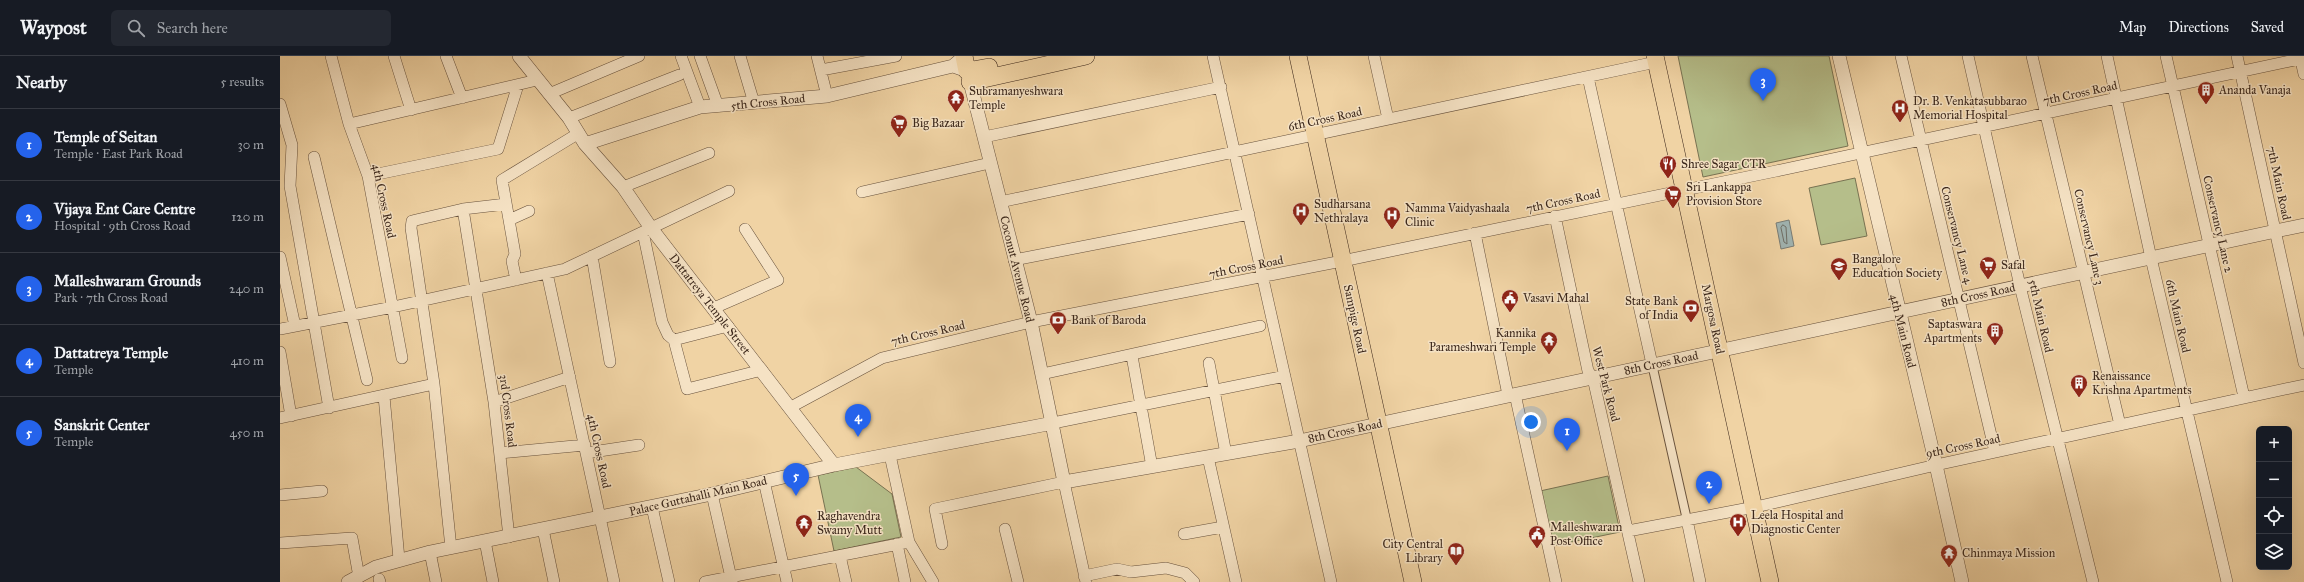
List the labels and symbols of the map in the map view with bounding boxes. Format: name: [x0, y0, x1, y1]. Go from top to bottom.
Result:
pin: 3: [1750, 68, 1776, 101]
street label: 7th Cross Road: [2042, 78, 2118, 108]
building icon: Ananda Vanaja: [2196, 80, 2216, 105]
place label: Ananda Vanaja: [2218, 83, 2292, 97]
place label: Subramanyeshwara Temple: [969, 84, 1064, 112]
temple icon: Subramanyeshwara Temple: [946, 88, 966, 113]
street label: 5th Cross Road: [730, 91, 806, 113]
place label: Dr. B. Venkatasubbarao Memorial Hospital: [1913, 94, 2027, 122]
hospital icon: Dr. B. Venkatasubbarao Memorial Hospital: [1890, 98, 1910, 123]
street label: 6th Cross Road: [1287, 104, 1363, 134]
supermarket icon: Big Bazaar: [889, 113, 909, 138]
place label: Big Bazaar: [912, 116, 965, 131]
street label: 7th Main Road: [2264, 145, 2294, 221]
restaurant icon: Shree Sagar CTR: [1658, 154, 1678, 179]
place label: Shree Sagar CTR: [1681, 157, 1767, 172]
street label: 4th Cross Road: [369, 162, 399, 240]
street label: Conservancy Lane 2: [2200, 174, 2236, 274]
place label: Sri Lankappa Provision Store: [1686, 180, 1762, 208]
supermarket icon: Sri Lankappa Provision Store: [1663, 184, 1683, 209]
street label: Conservancy Lane 4: [1938, 185, 1976, 286]
street label: 7th Cross Road: [1525, 186, 1601, 216]
street label: Conservancy Lane 3: [2071, 188, 2107, 287]
place label: Sudharsana Nethralaya: [1314, 197, 1371, 225]
hospital icon: Sudharsana Nethralaya: [1291, 201, 1311, 226]
place label: Namma Vaidyashaala Clinic: [1405, 201, 1511, 229]
hospital icon: Namma Vaidyashaala Clinic: [1382, 205, 1402, 230]
street label: Coconut Avenue Road: [997, 214, 1037, 324]
street label: Dattatreya Temple Street: [666, 251, 754, 358]
place label: Bangalore Education Society: [1852, 252, 1942, 280]
street label: 7th Cross Road: [1208, 253, 1284, 281]
supermarket icon: Safal: [1978, 255, 1998, 280]
school or university icon: Bangalore Education Society: [1829, 256, 1849, 281]
place label: Safal: [2001, 258, 2026, 272]
street label: 5th Main Road: [2026, 278, 2056, 354]
street label: 6th Main Road: [2163, 278, 2193, 354]
street label: 8th Cross Road: [1940, 280, 2016, 310]
street label: Sampige Road: [1340, 283, 1369, 355]
street label: Margosa Road: [1698, 283, 1727, 356]
public building icon: Vasavi Mahal: [1500, 288, 1520, 313]
place label: Vasavi Mahal: [1522, 291, 1590, 305]
street label: 4th Main Road: [1887, 293, 1919, 369]
place label: State Bank of India: [1625, 294, 1679, 322]
bank icon: State Bank of India: [1681, 298, 1701, 323]
bank icon: Bank of Baroda: [1048, 310, 1068, 335]
place label: Bank of Baroda: [1071, 313, 1147, 327]
place label: Saptaswara Apartments: [1923, 317, 1983, 345]
street label: 7th Cross Road: [890, 318, 966, 348]
building icon: Saptaswara Apartments: [1985, 321, 2005, 346]
place label: Kannika Parameshwari Temple: [1429, 326, 1537, 354]
temple icon: Kannika Parameshwari Temple: [1539, 330, 1559, 355]
street label: West Park Road: [1589, 345, 1623, 423]
street label: 8th Cross Road: [1623, 348, 1699, 378]
place label: Renaissance Krishna Apartments: [2092, 369, 2192, 397]
building icon: Renaissance Krishna Apartments: [2069, 373, 2089, 398]
street label: 3rd Cross Road: [497, 374, 519, 448]
pin: 4: [845, 404, 871, 437]
street label: 4th Cross Road: [584, 412, 614, 490]
your location: [1521, 412, 1541, 432]
street label: 8th Cross Road: [1307, 416, 1383, 446]
pin: 1: [1554, 418, 1580, 451]
street label: 9th Cross Road: [1925, 431, 2001, 461]
pin: 5: [783, 463, 809, 496]
pin: 2: [1696, 471, 1722, 504]
street label: Palace Guttahalli Main Road: [628, 473, 768, 519]
place label: Leela Hospital and Diagnostic Center: [1751, 508, 1843, 537]
place label: Raghavendra Swamy Mutt: [817, 509, 883, 537]
hospital icon: Leela Hospital and Diagnostic Center: [1728, 512, 1748, 537]
temple icon: Raghavendra Swamy Mutt: [794, 513, 814, 538]
place label: Malleshwaram Post Office: [1550, 520, 1622, 548]
public building icon: Malleshwaram Post Office: [1527, 524, 1547, 549]
place label: City Central Library: [1382, 537, 1444, 565]
library icon: City Central Library: [1446, 541, 1466, 566]
temple icon: Chinmaya Mission: [1939, 543, 1959, 568]
place label: Chinmaya Mission: [1962, 546, 2056, 560]

